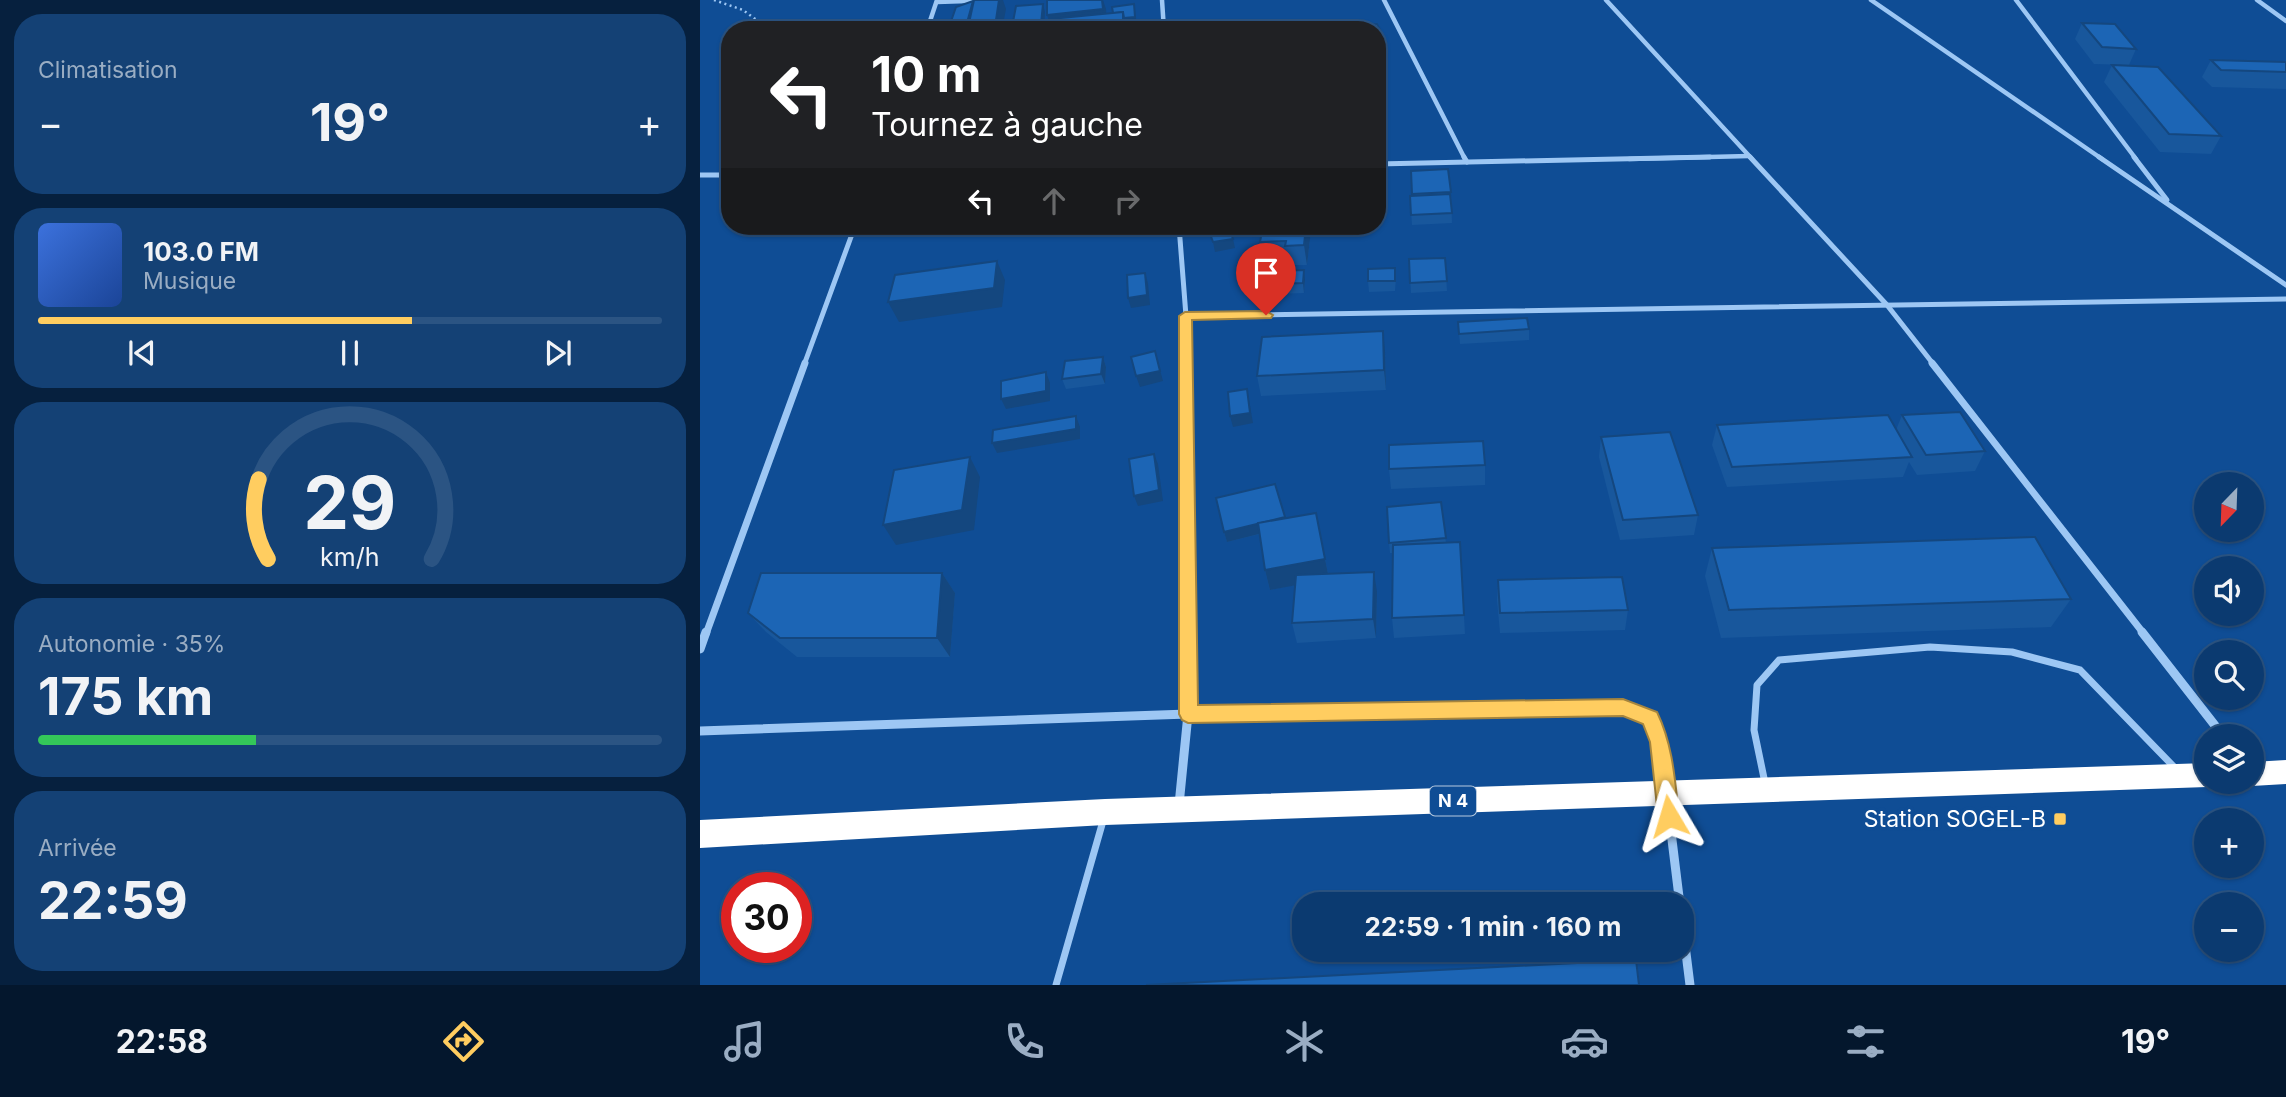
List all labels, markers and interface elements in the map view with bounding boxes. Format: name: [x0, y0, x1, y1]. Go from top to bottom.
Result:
text: 10 m: [871, 45, 982, 104]
icon: left: [756, 49, 847, 140]
text: Climatisation: [38, 56, 178, 84]
text: 19°: [310, 91, 390, 154]
text: −: [38, 100, 63, 146]
text: +: [637, 100, 662, 146]
text: Tournez à gauche: [871, 105, 1143, 144]
icon: left: [962, 182, 1000, 220]
icon: ahead: [1035, 182, 1073, 220]
icon: right: [1108, 182, 1146, 220]
text: 103.0 FM: [143, 236, 259, 267]
pin: [1236, 243, 1296, 315]
icon: arrive: [1247, 254, 1285, 292]
text: Musique: [143, 267, 236, 295]
icon: previous: [123, 334, 161, 372]
icon: pause: [331, 334, 369, 372]
icon: next: [539, 334, 577, 372]
text: 29: [303, 458, 397, 547]
north arrow: [2194, 472, 2264, 542]
map controls: [2194, 472, 2264, 962]
text: km/h: [320, 541, 380, 571]
button: sound: [2194, 556, 2264, 626]
text: Autonomie · 35%: [38, 630, 225, 658]
button: search: [2194, 640, 2264, 710]
text: 175 km: [38, 665, 213, 728]
button: layers: [2194, 724, 2264, 794]
position arrow: [1632, 779, 1706, 853]
road number: N 4: [1430, 786, 1476, 816]
place label: Station SOGEL-B: [1864, 805, 2046, 833]
button: +: [2194, 808, 2264, 878]
marker: Station SOGEL-B: [2052, 811, 2068, 827]
text: Arrivée: [38, 834, 117, 862]
text: 22:59: [38, 869, 188, 932]
speed limit sign: 30: [721, 872, 812, 963]
button: −: [2194, 892, 2264, 962]
text: 22:59 · 1 min · 160 m: [1365, 911, 1621, 942]
icon: directions: [439, 1017, 488, 1066]
icon: music: [720, 1017, 769, 1066]
icon: phone: [1000, 1017, 1049, 1066]
icon: climate: [1280, 1017, 1329, 1066]
icon: car: [1560, 1017, 1609, 1066]
icon: filters: [1841, 1017, 1890, 1066]
text: 22:58: [116, 1022, 208, 1061]
text: 19°: [2121, 1022, 2170, 1061]

